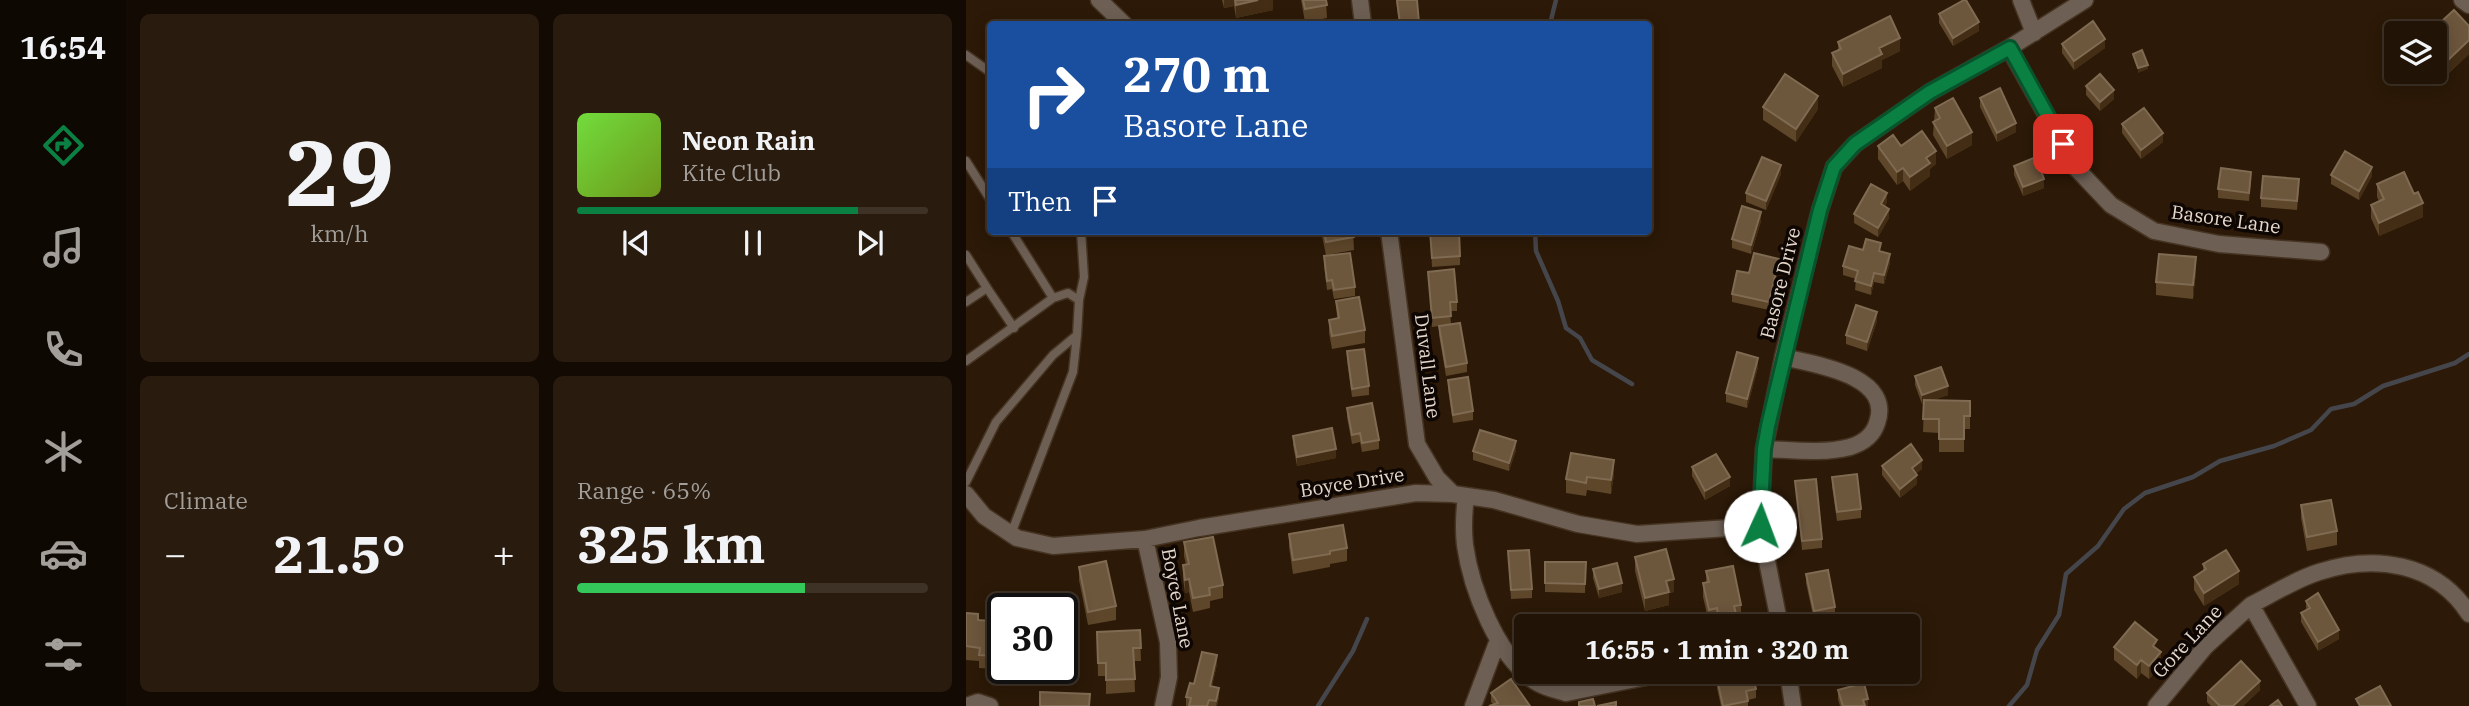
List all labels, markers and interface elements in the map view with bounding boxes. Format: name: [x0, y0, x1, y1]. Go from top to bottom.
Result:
map controls: [2384, 21, 2447, 84]
button: layers: [2384, 21, 2447, 84]
text: 16:54: [20, 26, 106, 68]
text: 270 m: [1123, 42, 1270, 105]
icon: right: [1008, 49, 1099, 140]
text: Basore Lane: [1123, 104, 1308, 146]
text: 29: [285, 113, 394, 231]
pin: [2033, 114, 2093, 174]
icon: directions: [39, 121, 88, 170]
text: Neon Rain: [682, 123, 815, 157]
icon: arrive: [2044, 125, 2082, 163]
text: Kite Club: [682, 157, 781, 187]
icon: arrive: [1086, 182, 1124, 220]
text: Then: [1008, 184, 1072, 218]
street label: Basore Lane: [2170, 199, 2282, 239]
text: km/h: [310, 218, 369, 248]
icon: music: [39, 223, 88, 272]
icon: previous: [617, 224, 655, 262]
icon: pause: [734, 224, 772, 262]
icon: next: [851, 224, 889, 262]
street label: Basore Drive: [1755, 225, 1805, 341]
street label: Duvall Lane: [1410, 312, 1446, 420]
icon: phone: [39, 325, 88, 374]
icon: climate: [39, 427, 88, 476]
street label: Boyce Drive: [1298, 462, 1406, 502]
text: Range · 65%: [577, 475, 711, 505]
text: Climate: [164, 485, 248, 515]
position arrow: [1723, 489, 1797, 563]
text: 325 km: [577, 510, 766, 577]
text: 21.5°: [273, 520, 406, 587]
icon: car: [39, 529, 88, 578]
text: −: [164, 529, 187, 578]
text: +: [492, 529, 515, 578]
street label: Boyce Lane: [1157, 546, 1199, 650]
speed limit sign: 30: [987, 593, 1078, 684]
street label: Gore Lane: [2147, 599, 2227, 683]
icon: filters: [39, 630, 88, 679]
text: 16:55 · 1 min · 320 m: [1585, 632, 1849, 666]

